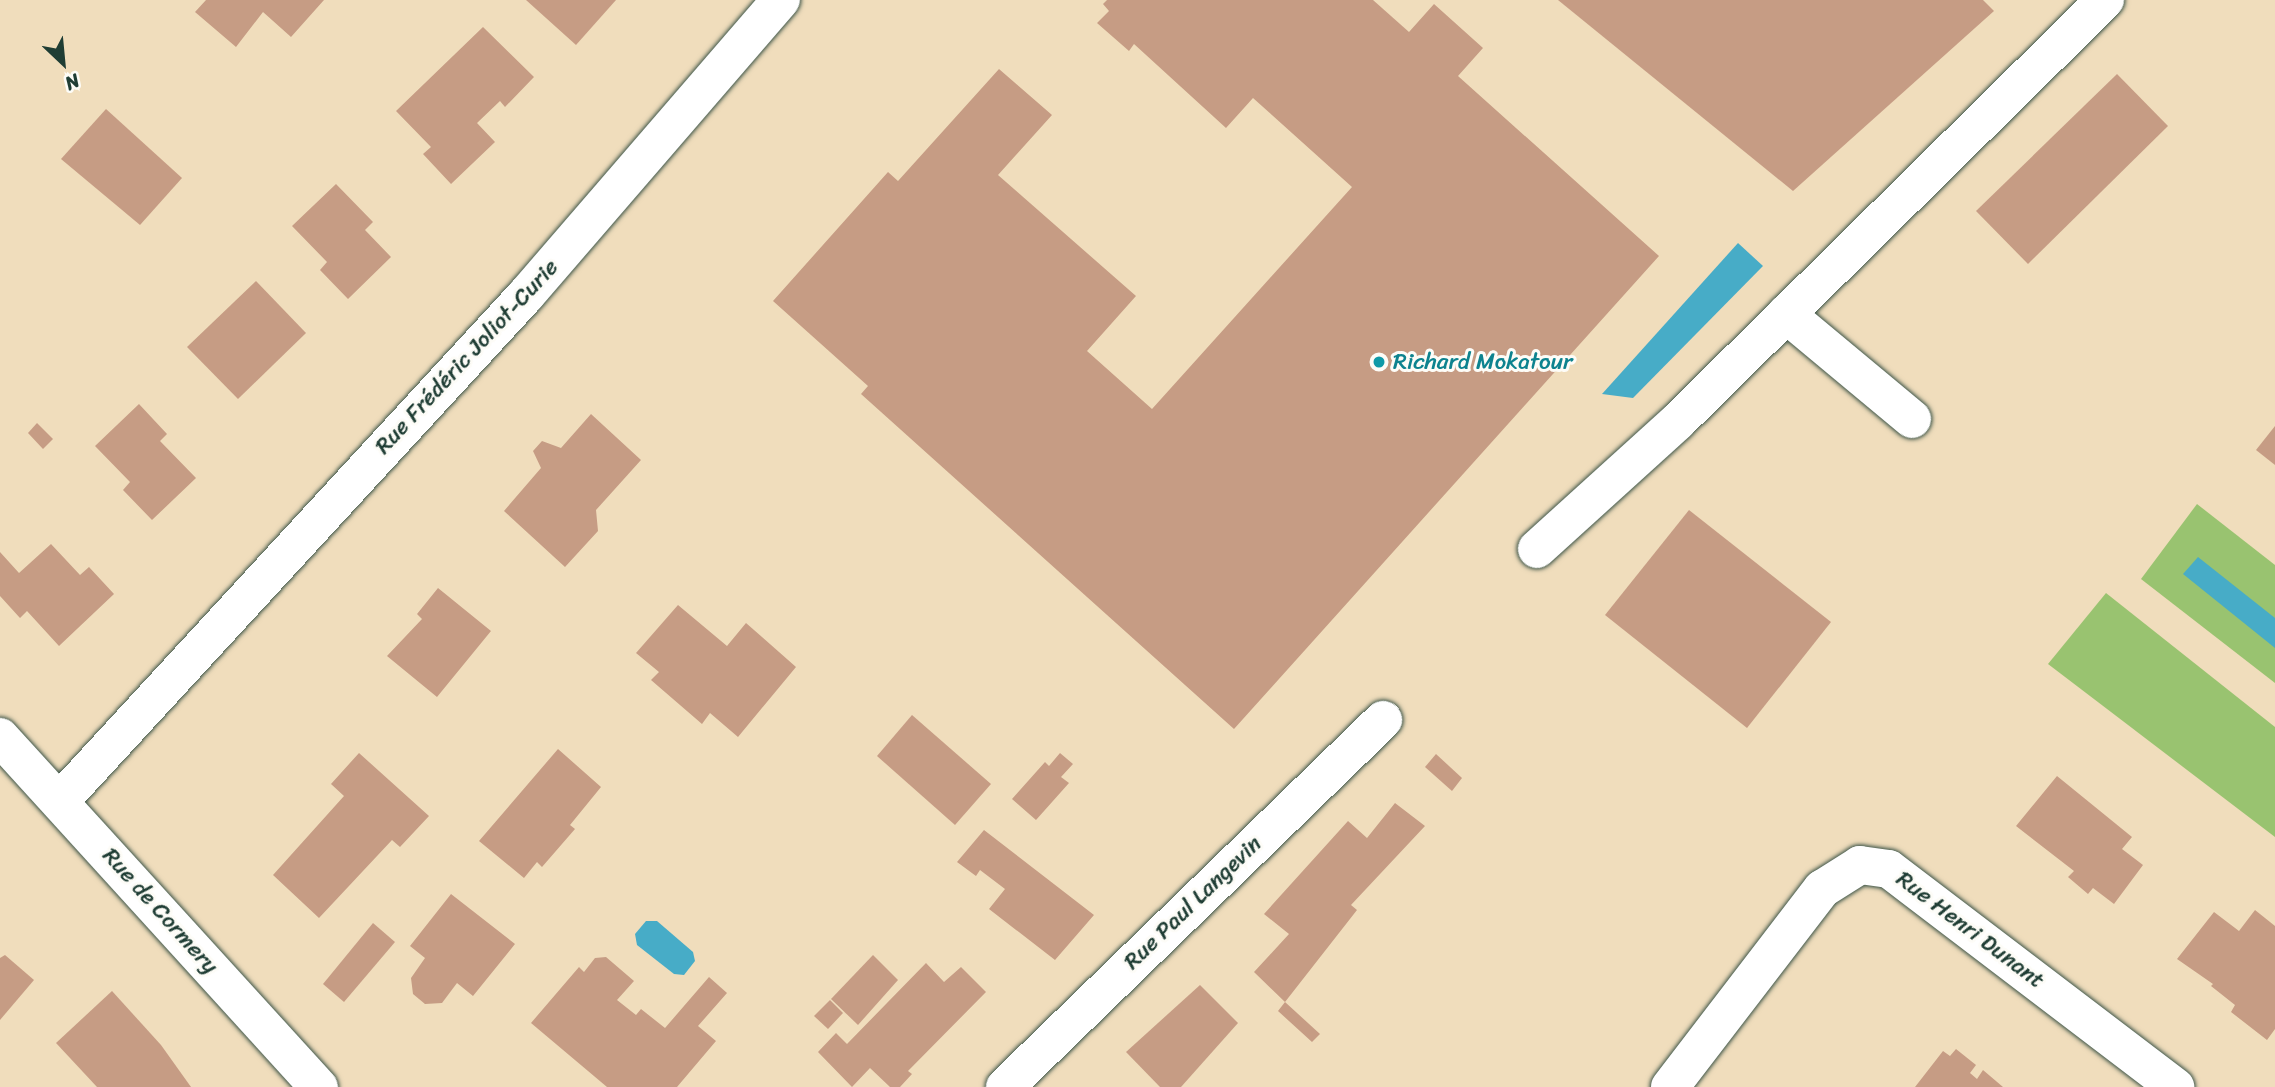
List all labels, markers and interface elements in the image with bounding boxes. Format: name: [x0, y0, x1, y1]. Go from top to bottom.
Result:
north arrow: [28, 28, 98, 98]
text: N: [59, 65, 86, 100]
street label: Rue Frédéric Joliot-Curie: [370, 254, 564, 460]
place label: Richard Mokatour: [1393, 348, 1573, 376]
marker: Richard Mokatour: [1371, 354, 1387, 370]
street label: Rue Paul Langevin: [1118, 830, 1268, 976]
street label: Rue de Cormery: [96, 842, 224, 980]
street label: Rue Henri Dunant: [1891, 865, 2049, 995]

